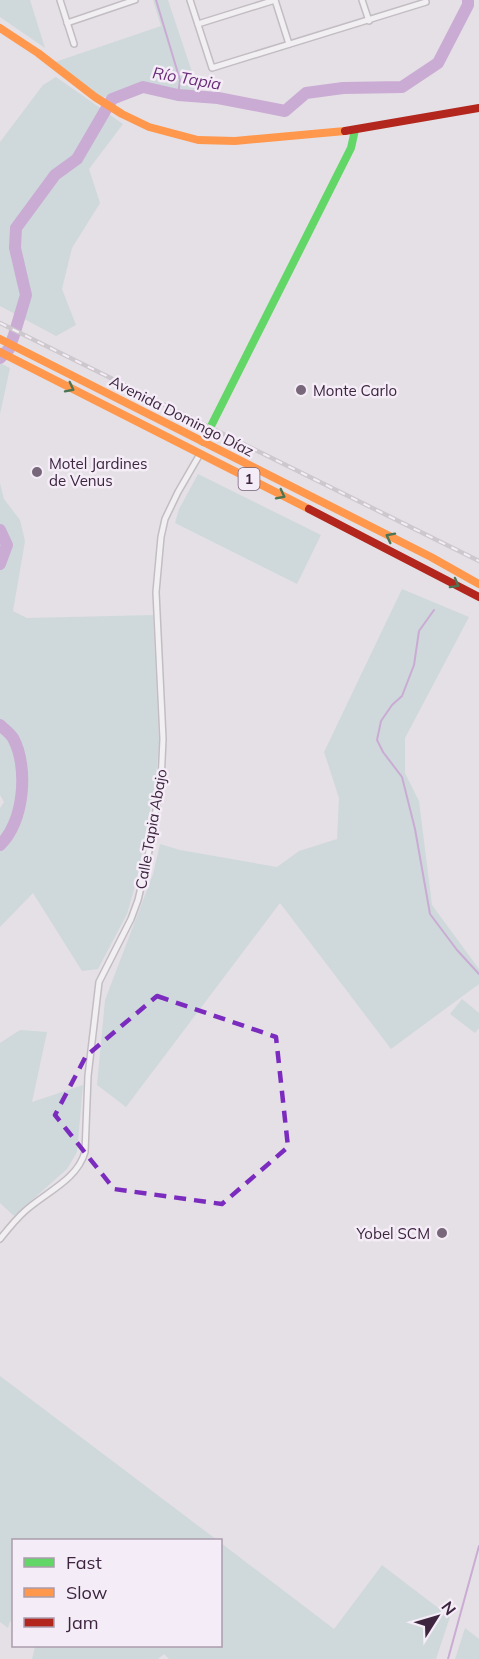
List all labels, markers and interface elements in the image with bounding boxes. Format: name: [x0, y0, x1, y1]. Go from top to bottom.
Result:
water label: Río Tapia: [151, 62, 223, 94]
street label: Avenida Domingo Díaz: [107, 371, 257, 461]
one-way arrow: [63, 380, 74, 392]
place label: Monte Carlo: [313, 381, 397, 400]
marker: Monte Carlo: [294, 383, 308, 397]
place label: Motel Jardines de Venus: [49, 454, 147, 490]
marker: Motel Jardines de Venus: [30, 465, 44, 479]
road number: 1: [238, 468, 260, 490]
one-way arrow: [275, 488, 286, 499]
one-way arrow: [386, 532, 397, 544]
one-way arrow: [449, 576, 459, 588]
street label: Calle Tapia Abajo: [131, 767, 171, 891]
place label: Yobel SCM: [355, 1224, 430, 1243]
marker: Yobel SCM: [435, 1226, 449, 1240]
legend: [12, 1539, 222, 1647]
text: Fast: [66, 1551, 102, 1574]
text: Slow: [66, 1581, 108, 1604]
north arrow: [407, 1587, 467, 1647]
text: N: [437, 1597, 461, 1619]
text: Jam: [66, 1611, 99, 1634]

